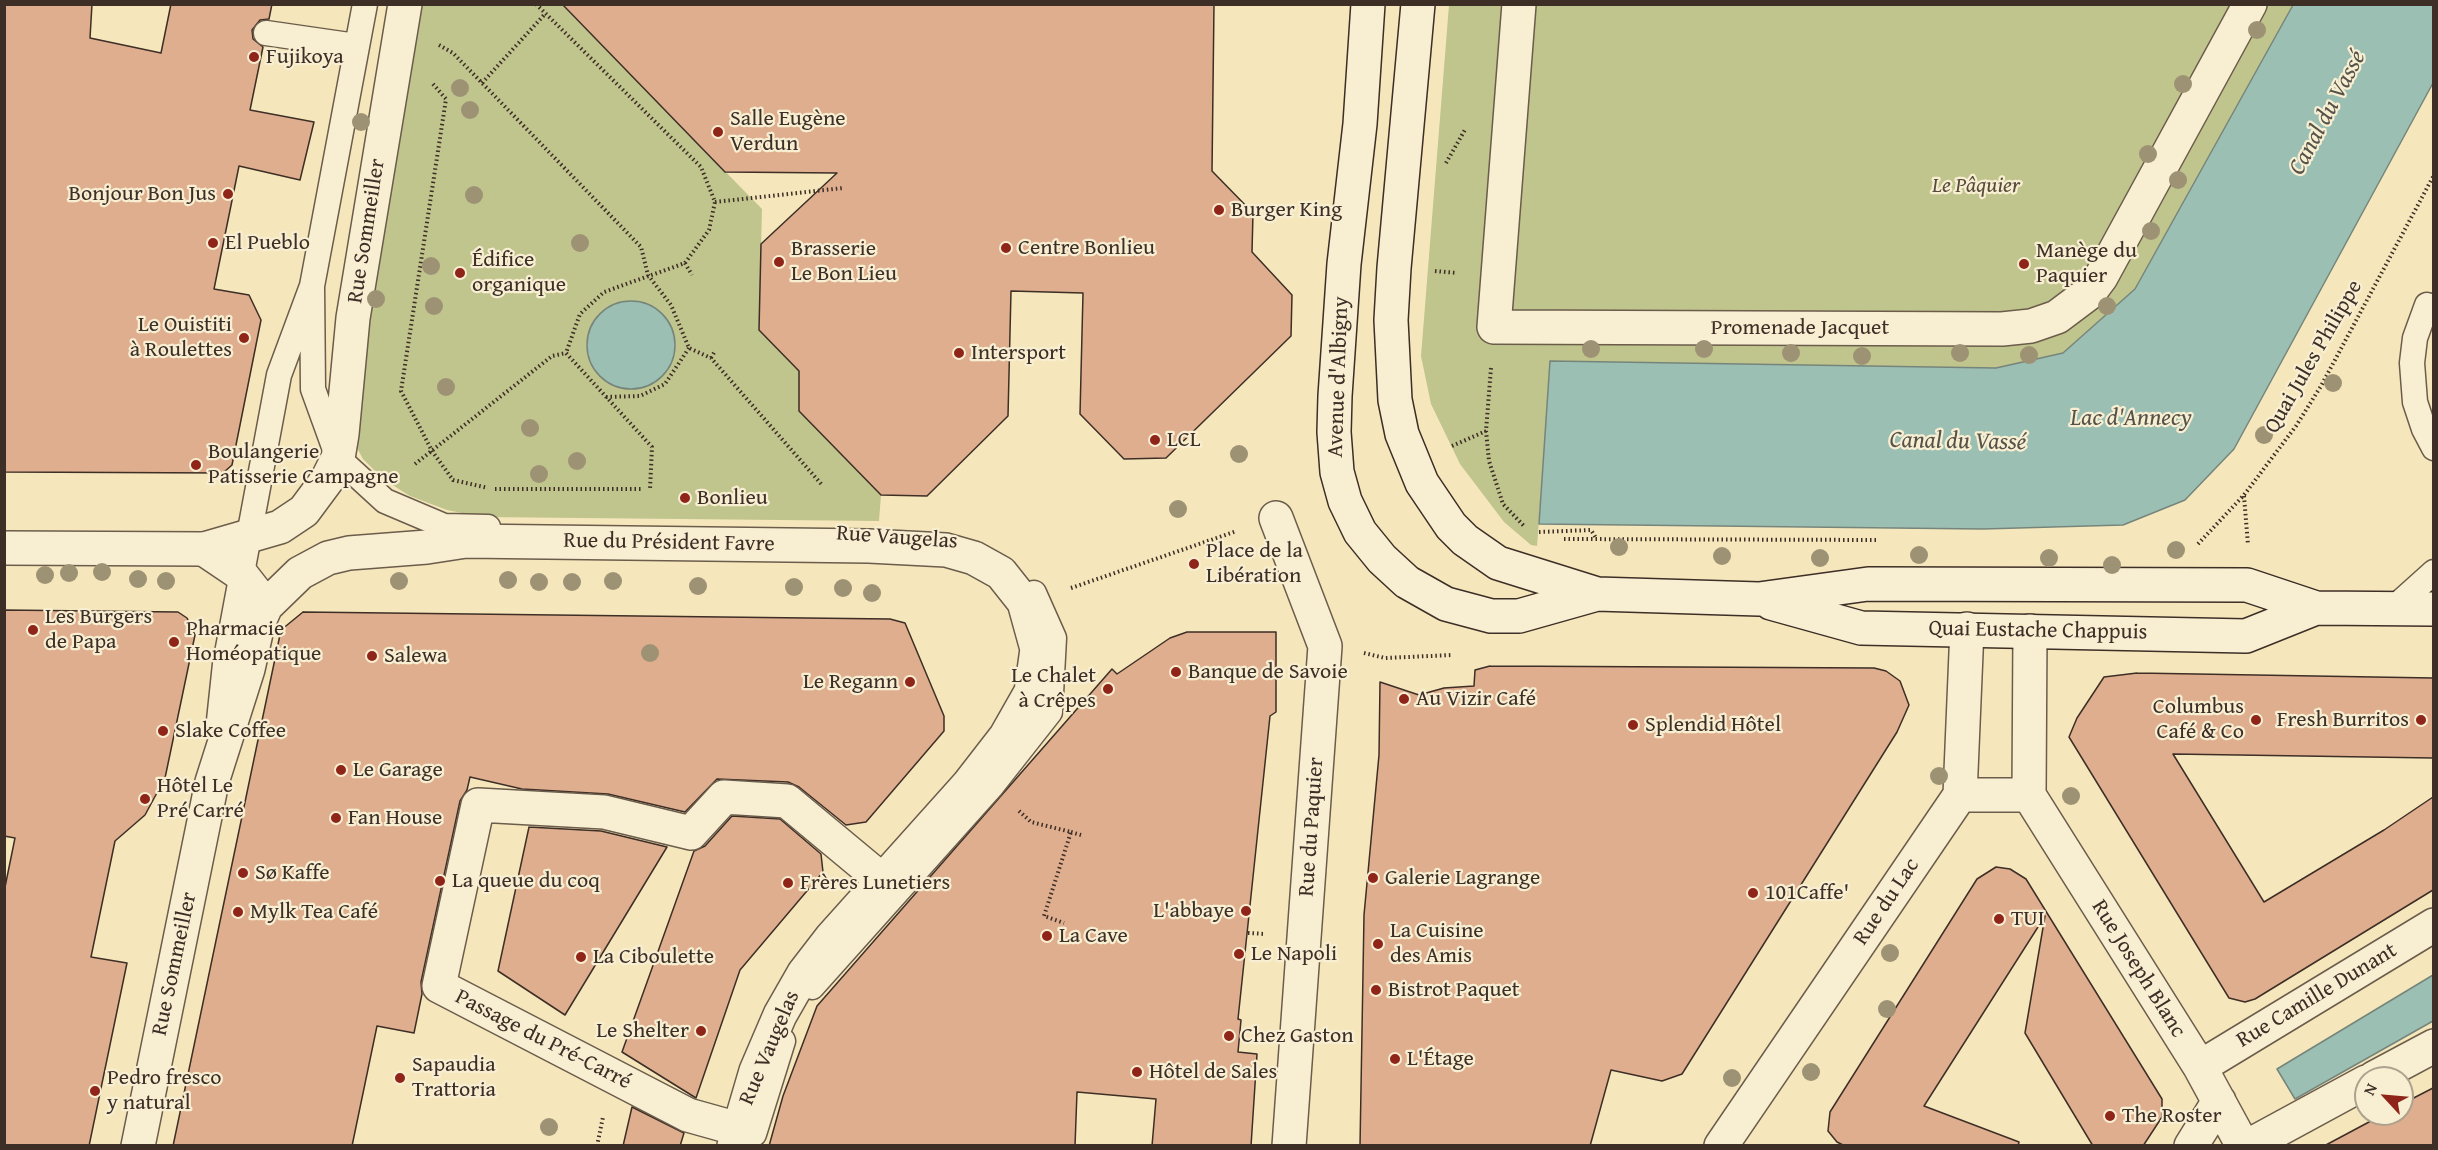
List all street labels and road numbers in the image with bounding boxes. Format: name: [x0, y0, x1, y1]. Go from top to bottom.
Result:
street label: Rue Sommeiller: [343, 157, 391, 305]
street label: Quai Jules Philippe: [2259, 276, 2369, 438]
street label: Avenue d'Albigny: [1323, 296, 1355, 458]
street label: Promenade Jacquet: [1711, 315, 1889, 341]
street label: Rue Vaugelas: [835, 521, 959, 555]
street label: Rue du Président Favre: [563, 528, 775, 558]
street label: Quai Eustache Chappuis: [1928, 616, 2148, 646]
street label: Rue du Paquier: [1294, 757, 1330, 897]
street label: Rue du Lac: [1848, 854, 1926, 950]
street label: Rue Sommeiller: [147, 890, 203, 1038]
street label: Rue Joseph Blanc: [2085, 895, 2191, 1043]
street label: Rue Camille Dunant: [2232, 938, 2402, 1054]
street label: Passage du Pré-Carré: [450, 984, 636, 1096]
street label: Rue Vaugelas: [734, 987, 806, 1109]

